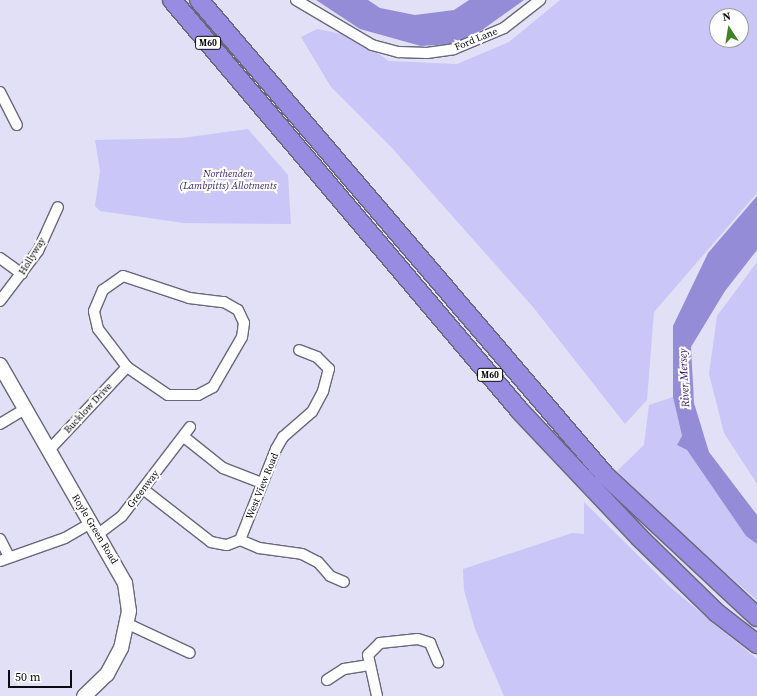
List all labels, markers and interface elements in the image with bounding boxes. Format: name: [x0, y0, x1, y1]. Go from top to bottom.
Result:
north arrow: [709, 8, 749, 48]
text: N: [721, 9, 732, 25]
street label: Ford Lane: [453, 25, 499, 53]
road number: M60: [195, 36, 221, 50]
park label: Northenden (Lambpitts) Allotments: [179, 167, 277, 190]
street label: Hollyway: [16, 235, 48, 277]
water label: River Mersey: [677, 348, 693, 408]
road number: M60: [477, 368, 503, 382]
street label: Bucklow Drive: [62, 380, 114, 436]
street label: West View Road: [243, 451, 281, 521]
street label: Greenway: [125, 468, 161, 510]
street label: Royle Green Road: [69, 492, 121, 566]
scale bar: [10, 662, 74, 688]
text: 50 m: [15, 669, 41, 685]

